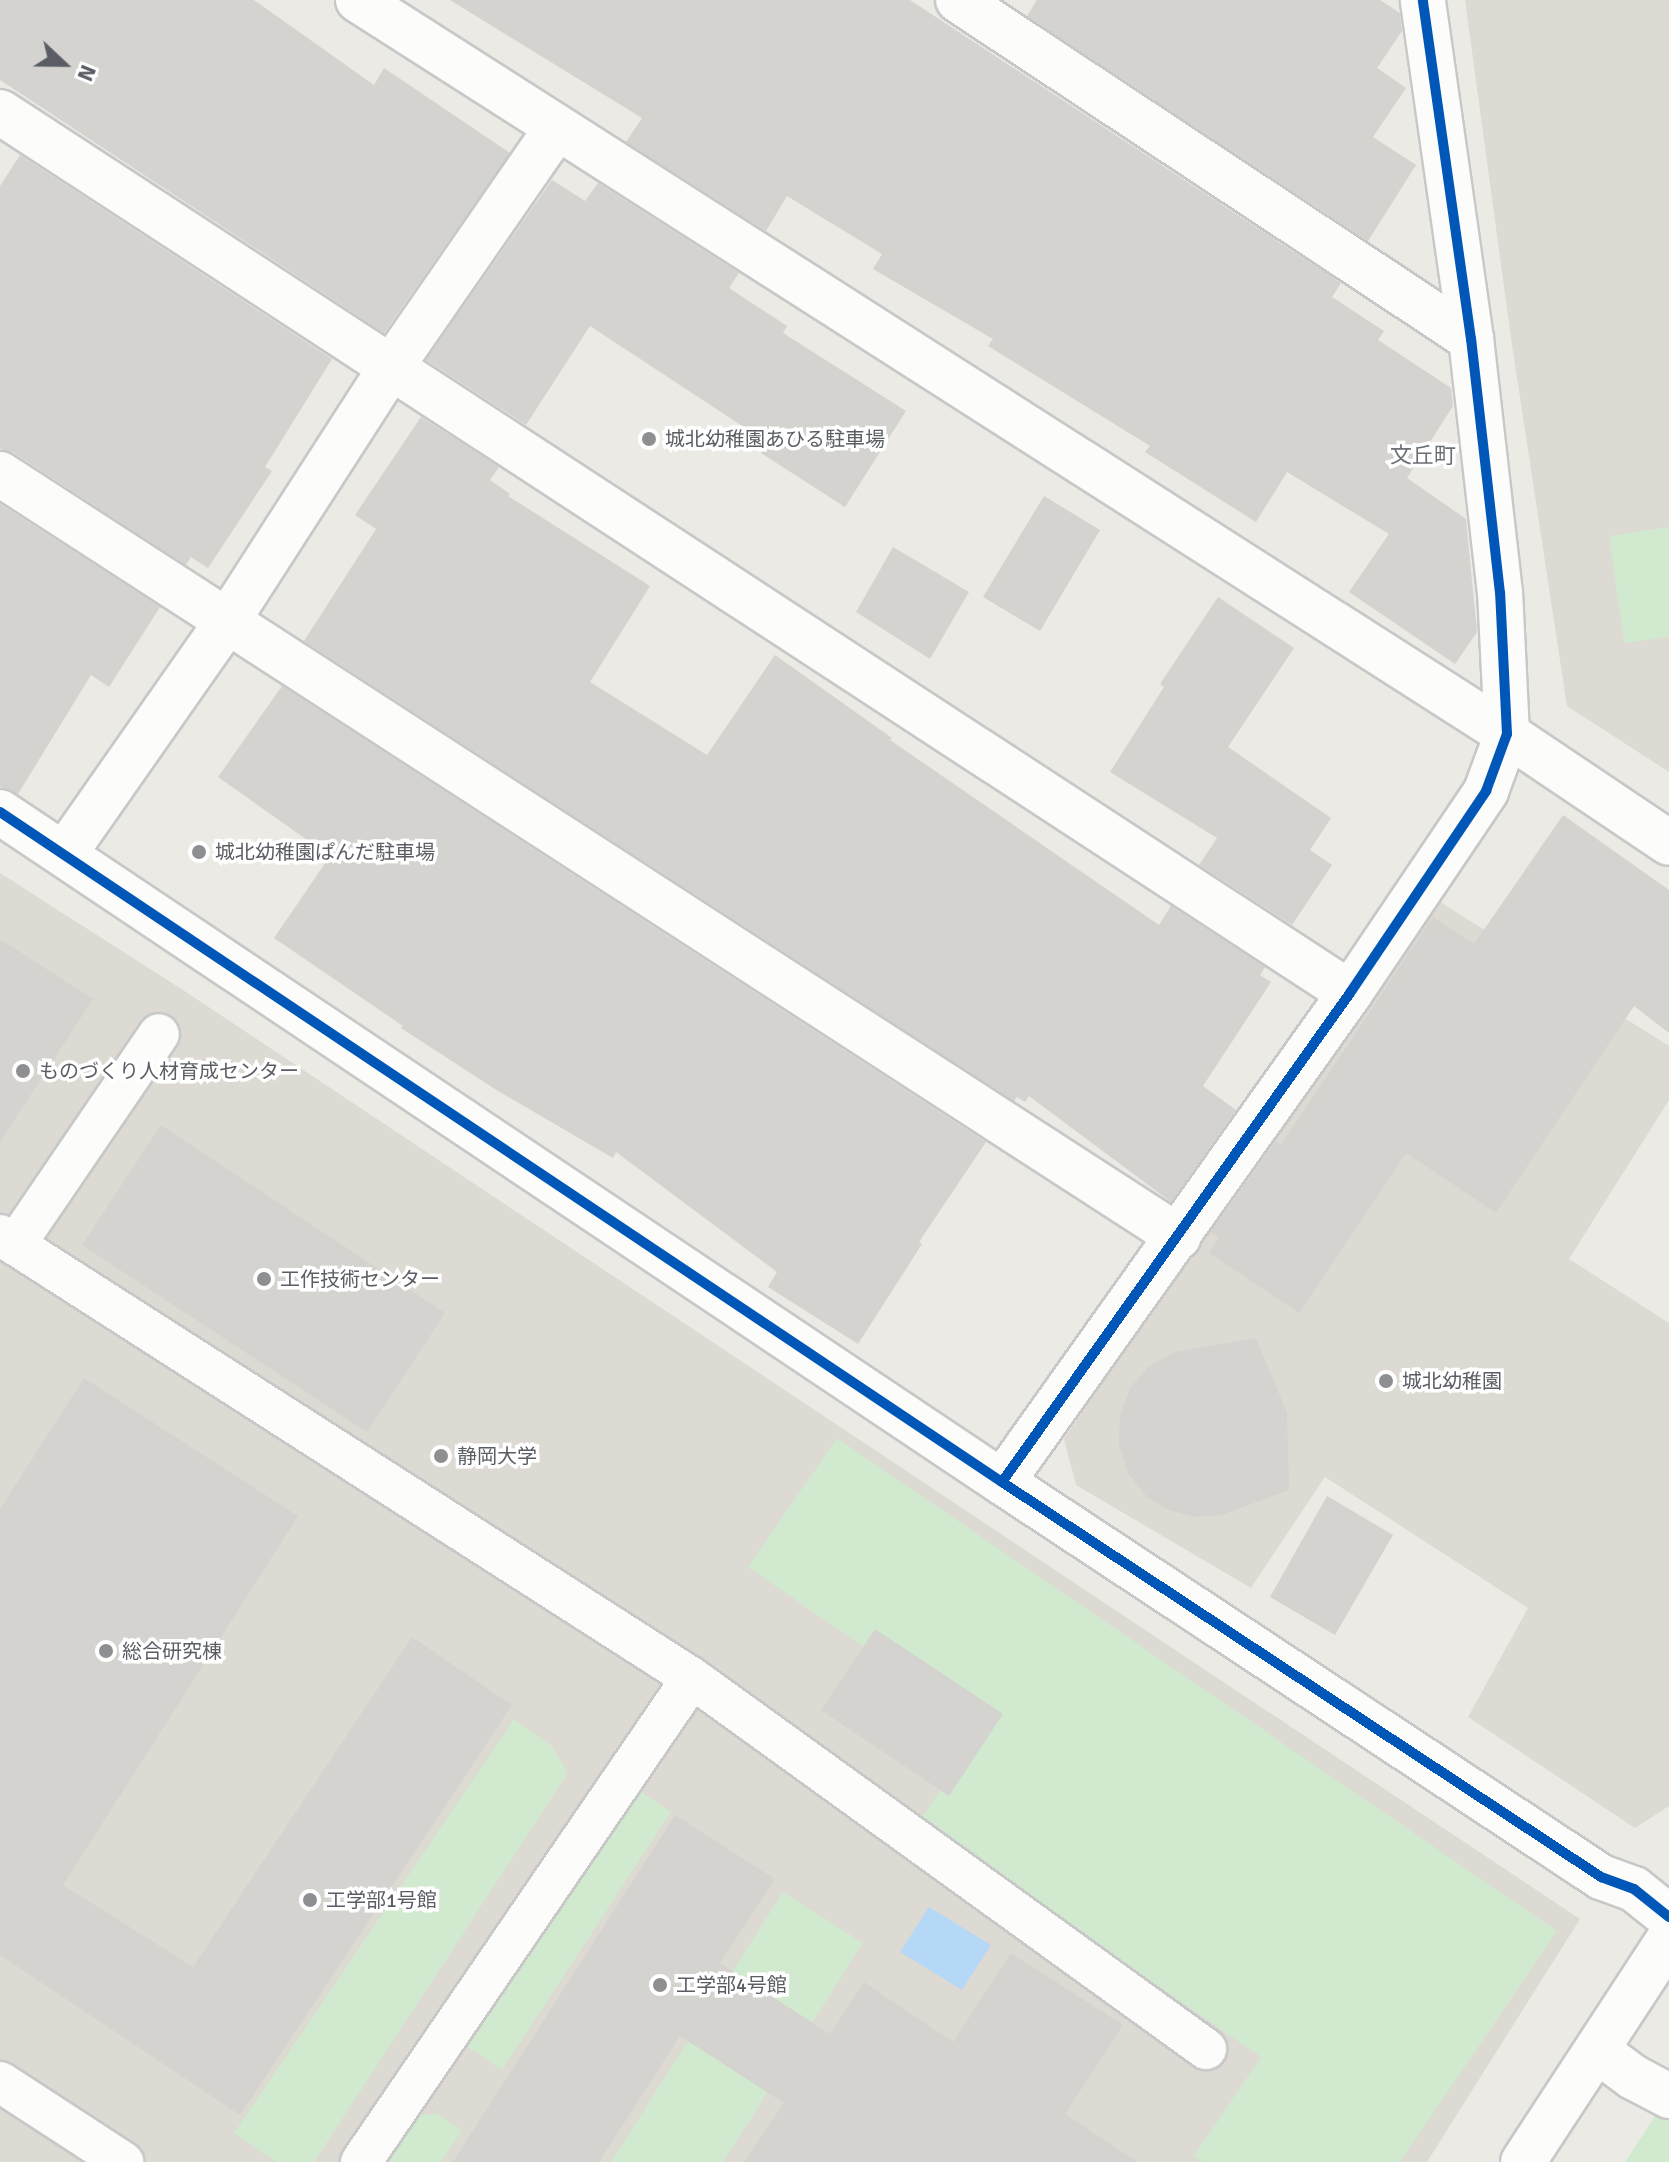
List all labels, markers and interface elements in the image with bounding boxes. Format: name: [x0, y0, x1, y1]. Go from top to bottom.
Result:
north arrow: [24, 24, 104, 104]
text: N: [71, 61, 102, 85]
place label: 城北幼稚園あひる駐車場: [665, 427, 885, 451]
marker: 城北幼稚園あひる駐車場: [640, 430, 658, 448]
district label: 文丘町: [1390, 443, 1456, 469]
place label: 城北幼稚園ぱんだ駐車場: [215, 840, 435, 864]
marker: 城北幼稚園ぱんだ駐車場: [190, 843, 208, 861]
place label: ものづくり人材育成センター: [39, 1059, 299, 1083]
marker: ものづくり人材育成センター: [14, 1062, 32, 1080]
place label: 工作技術センター: [280, 1267, 440, 1291]
marker: 工作技術センター: [255, 1270, 273, 1288]
place label: 城北幼稚園: [1402, 1369, 1502, 1393]
marker: 城北幼稚園: [1377, 1372, 1395, 1390]
place label: 静岡大学: [457, 1444, 537, 1468]
marker: 静岡大学: [432, 1447, 450, 1465]
place label: 総合研究棟: [122, 1639, 222, 1663]
marker: 総合研究棟: [97, 1642, 115, 1660]
place label: 工学部1号館: [326, 1888, 437, 1912]
marker: 工学部1号館: [301, 1891, 319, 1909]
place label: 工学部4号館: [676, 1973, 787, 1997]
marker: 工学部4号館: [651, 1976, 669, 1994]

